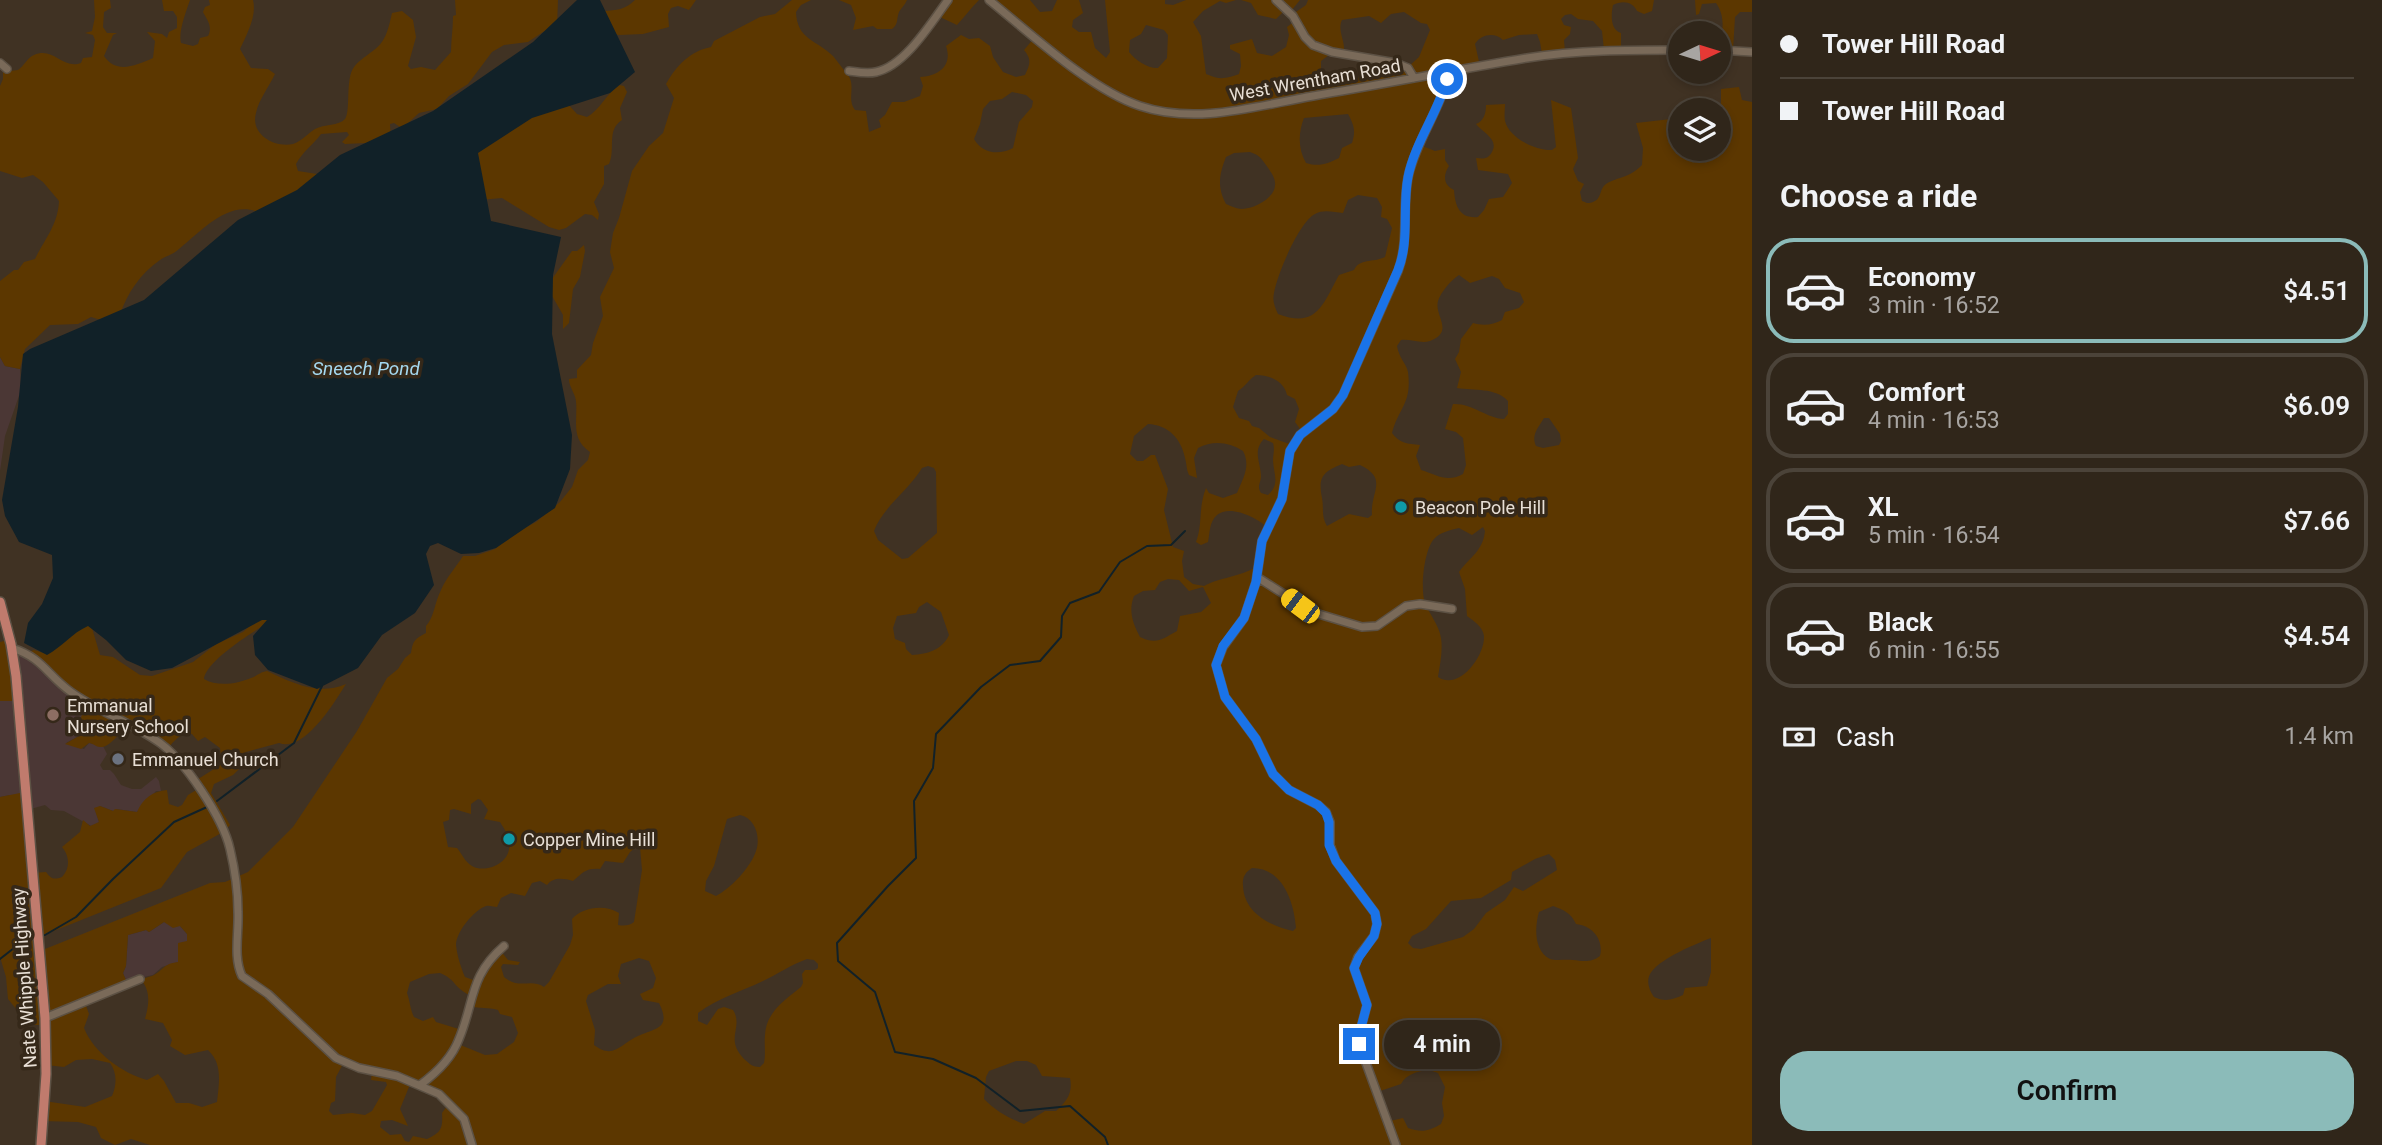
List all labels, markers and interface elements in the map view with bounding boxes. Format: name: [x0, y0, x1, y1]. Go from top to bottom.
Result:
north arrow: [1668, 21, 1731, 84]
map controls: [1668, 21, 1731, 161]
text: Tower Hill Road: [1822, 29, 2005, 59]
street label: West Wrentham Road: [1228, 55, 1402, 105]
route start: [1431, 63, 1463, 95]
text: Tower Hill Road: [1822, 96, 2005, 126]
button: layers: [1668, 98, 1731, 161]
text: Choose a ride: [1780, 177, 1977, 215]
icon: car: [1784, 259, 1847, 322]
text: Economy: [1868, 262, 1975, 292]
text: $4.51: [2283, 276, 2350, 306]
text: 3 min · 16:52: [1868, 292, 2000, 319]
water label: Sneech Pond: [312, 357, 420, 380]
icon: car: [1784, 374, 1847, 437]
text: Comfort: [1868, 377, 1965, 407]
text: $6.09: [2283, 391, 2350, 421]
text: 4 min · 16:53: [1868, 407, 2000, 434]
icon: car: [1784, 489, 1847, 552]
text: XL: [1868, 492, 1899, 522]
place label: Beacon Pole Hill: [1415, 497, 1546, 518]
marker: Beacon Pole Hill: [1393, 499, 1409, 515]
text: $7.66: [2283, 506, 2350, 536]
text: 5 min · 16:54: [1868, 522, 2000, 549]
car: [1277, 585, 1324, 627]
icon: car: [1784, 604, 1847, 667]
text: Black: [1868, 607, 1933, 637]
text: $4.54: [2283, 621, 2350, 651]
text: 6 min · 16:55: [1868, 637, 2000, 664]
place label: Emmanual Nursery School: [67, 695, 189, 737]
marker: Emmanual Nursery School: [45, 707, 61, 723]
icon: cash: [1780, 718, 1818, 756]
text: Cash: [1836, 722, 1895, 752]
text: 1.4 km: [2285, 723, 2354, 750]
place label: Emmanuel Church: [132, 749, 279, 770]
marker: Emmanuel Church: [110, 751, 126, 767]
place label: Copper Mine Hill: [523, 829, 655, 850]
marker: Copper Mine Hill: [501, 831, 517, 847]
street label: Nate Whipple Highway: [7, 887, 41, 1069]
callout: 4 min: [1384, 1020, 1499, 1068]
route end: [1343, 1028, 1375, 1060]
text: 4 min: [1413, 1031, 1471, 1058]
button: Confirm: [1780, 1051, 2354, 1131]

